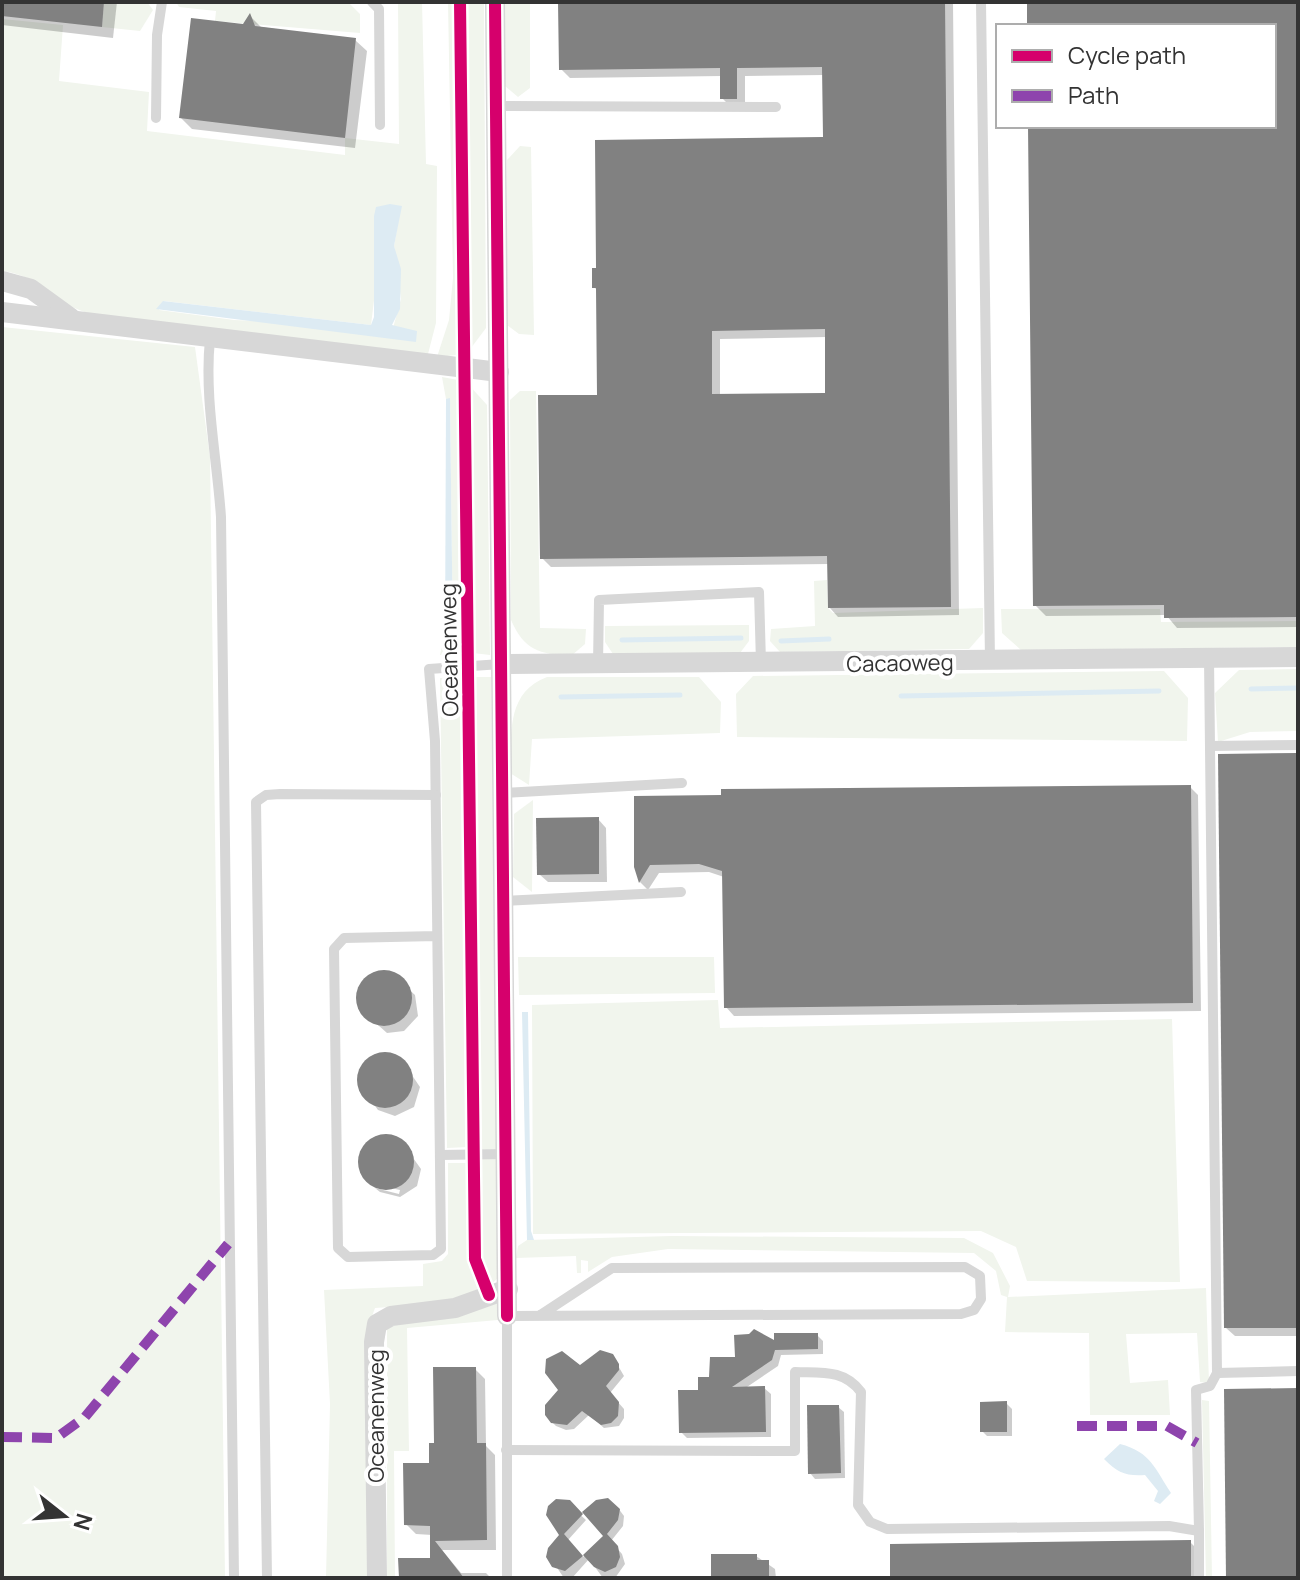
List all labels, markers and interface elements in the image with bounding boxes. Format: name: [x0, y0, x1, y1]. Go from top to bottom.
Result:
legend: [996, 24, 1276, 128]
text: Cycle path: [1068, 38, 1186, 71]
text: Path: [1068, 78, 1119, 111]
street label: Oceanenweg: [433, 583, 465, 717]
street label: Cacaoweg: [846, 647, 954, 679]
street label: Oceanenweg: [361, 1349, 391, 1483]
north arrow: [24, 1476, 104, 1556]
text: N: [66, 1510, 100, 1534]

